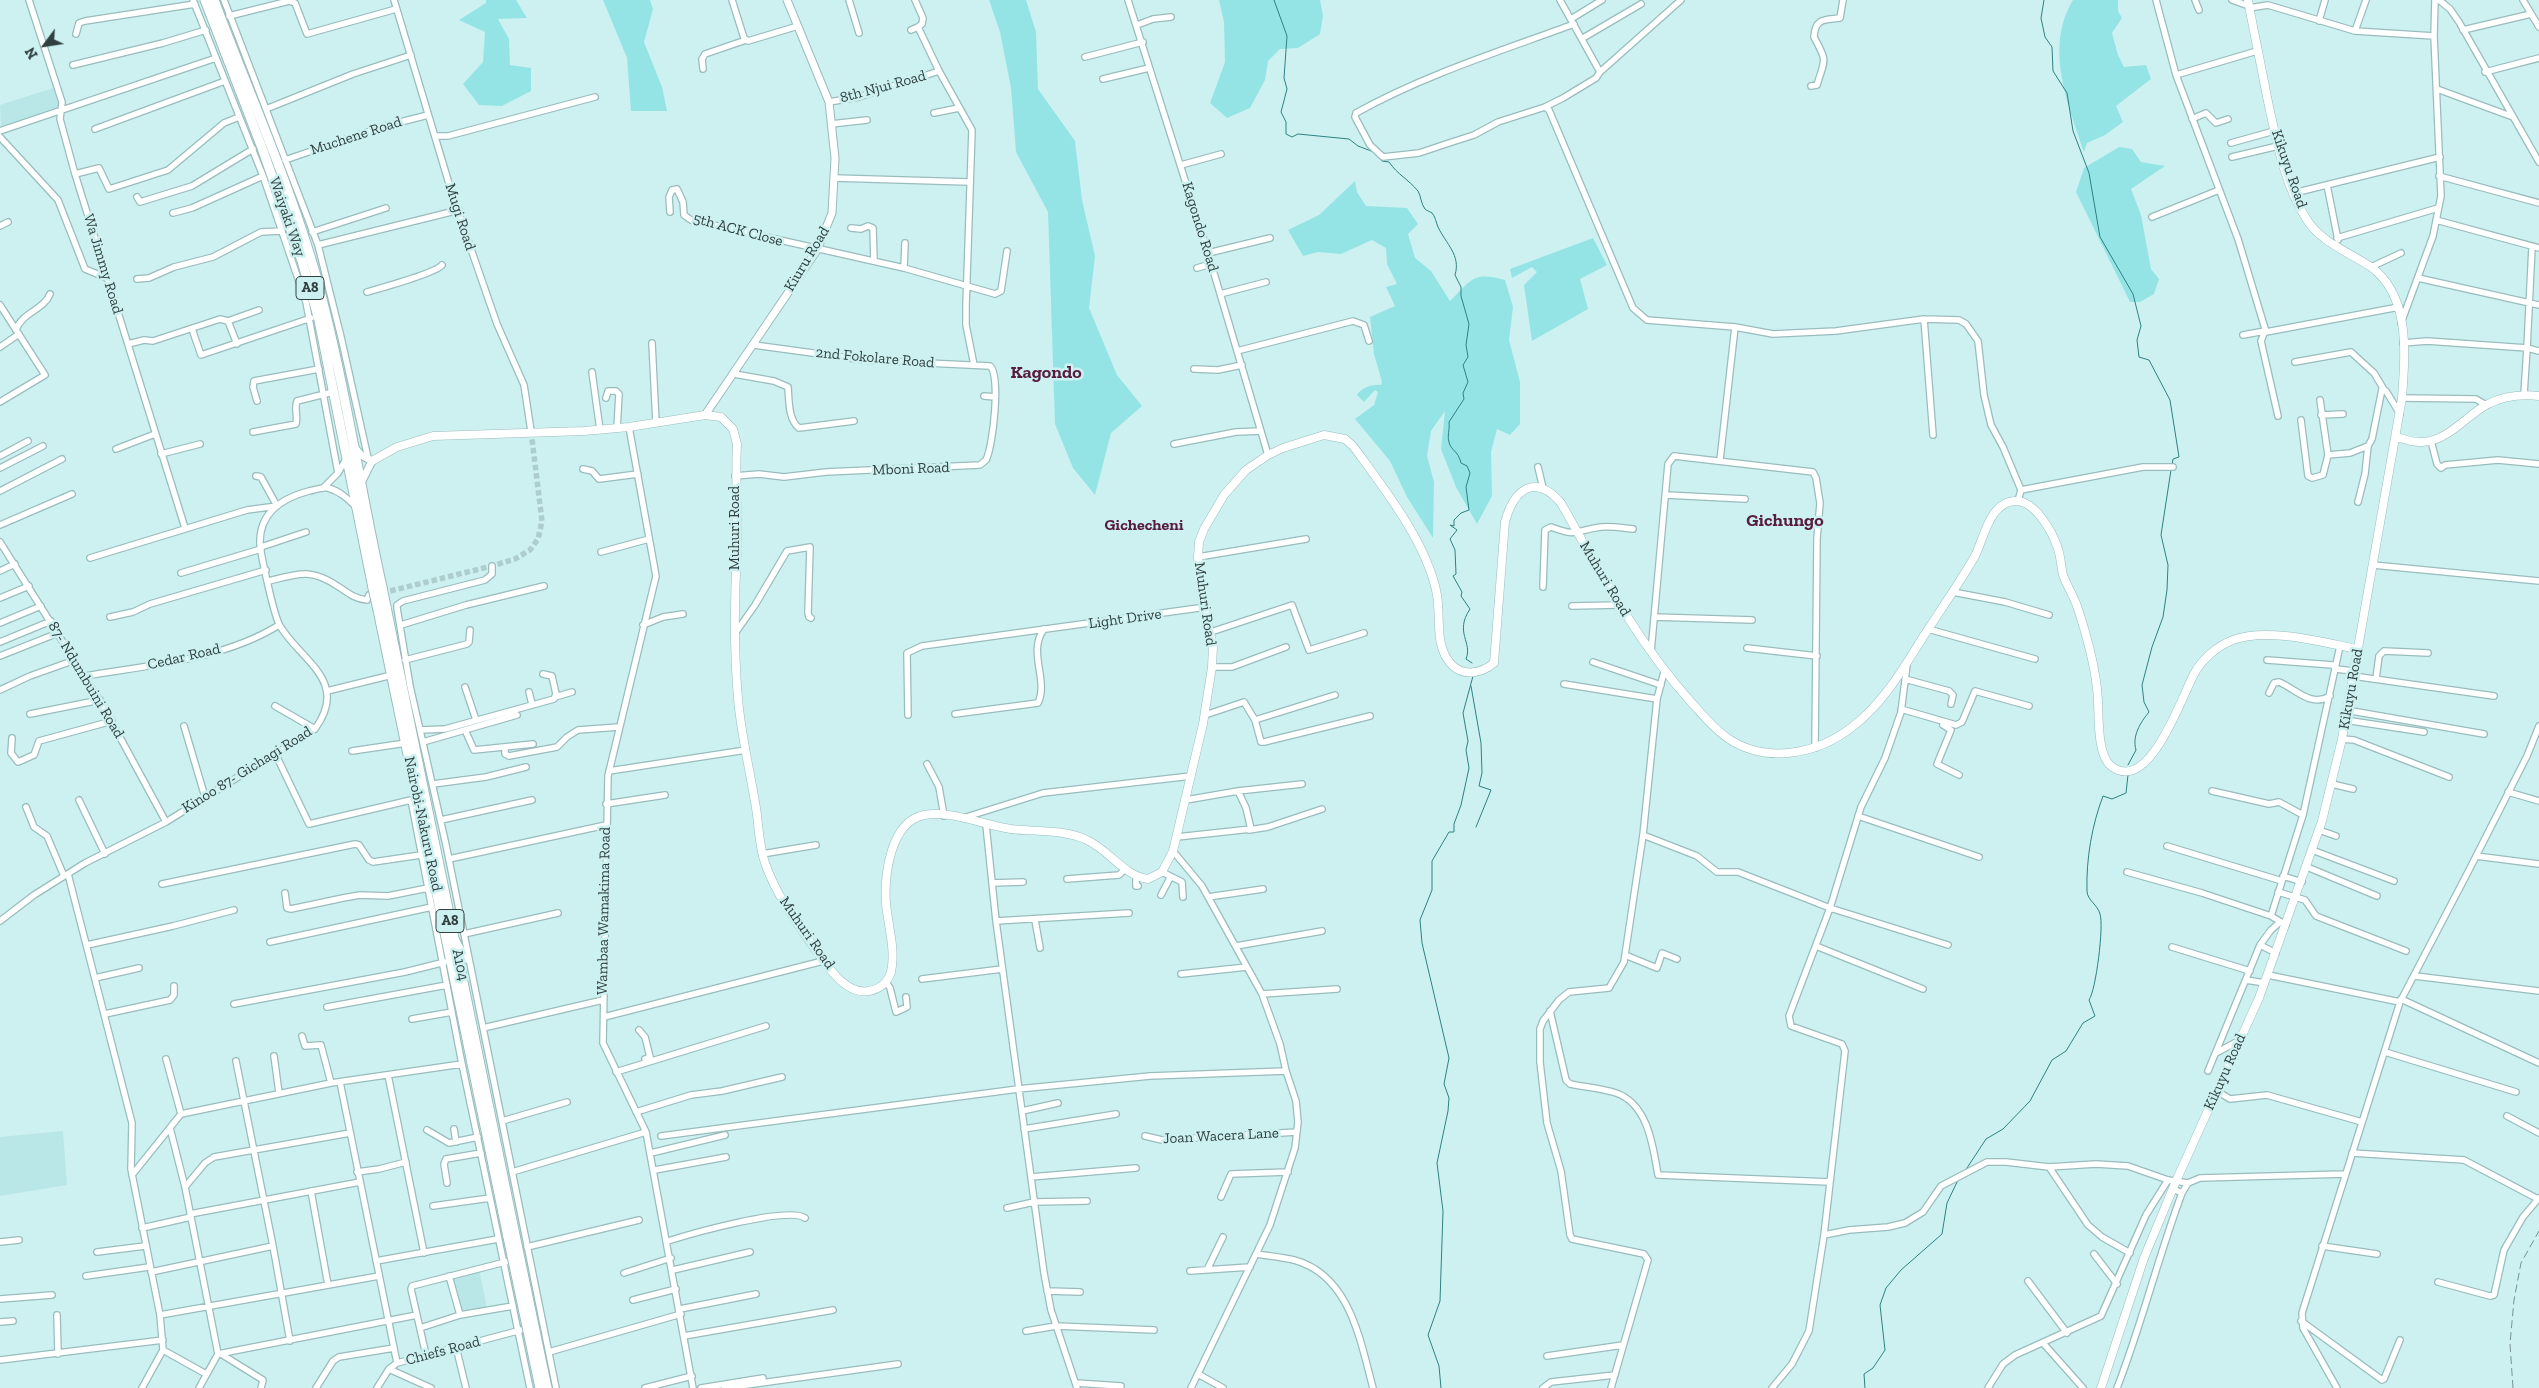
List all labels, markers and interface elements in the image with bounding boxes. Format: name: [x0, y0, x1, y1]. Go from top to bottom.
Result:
north arrow: [20, 20, 70, 70]
text: N: [22, 44, 42, 62]
street label: 8th Njui Road: [838, 67, 928, 107]
street label: Muchene Road: [308, 113, 404, 159]
street label: Kikuyu Road: [2267, 128, 2311, 210]
street label: Waiyaki Way: [265, 175, 309, 259]
street label: Kagondo Road: [1178, 180, 1222, 274]
street label: Mugi Road: [441, 181, 479, 253]
street label: 5th ACK Close: [691, 209, 785, 251]
street label: Wa Jimmy Road: [79, 212, 127, 316]
street label: Kiuru Road: [781, 223, 833, 295]
road number: A8: [296, 276, 324, 300]
street label: 2nd Fokolare Road: [815, 344, 935, 372]
district label: Kagondo: [1010, 362, 1082, 384]
street label: Mboni Road: [872, 459, 950, 479]
street label: Muhuri Road: [726, 486, 744, 570]
district label: Gichungo: [1746, 510, 1824, 532]
district label: Gichecheni: [1104, 515, 1184, 535]
street label: Muhuri Road: [1576, 538, 1634, 620]
street label: Muhuri Road: [1190, 561, 1220, 647]
street label: Light Drive: [1087, 605, 1163, 633]
street label: 87- Ndumbuini Road: [44, 618, 128, 742]
street label: Cedar Road: [146, 640, 222, 674]
street label: Kikuyu Road: [2335, 647, 2367, 731]
street label: Kinoo 87- Gichagi Road: [179, 723, 315, 817]
street label: Nairobi-Nakuru Road: [400, 755, 446, 893]
street label: Wambaa Wamakima Road: [594, 827, 614, 995]
street label: Muhuri Road: [775, 893, 839, 973]
road number: A8: [436, 909, 464, 932]
street label: A104: [448, 947, 472, 983]
street label: Kikuyu Road: [2200, 1031, 2250, 1113]
street label: Joan Wacera Lane: [1163, 1124, 1279, 1148]
street label: Chiefs Road: [404, 1332, 482, 1370]

